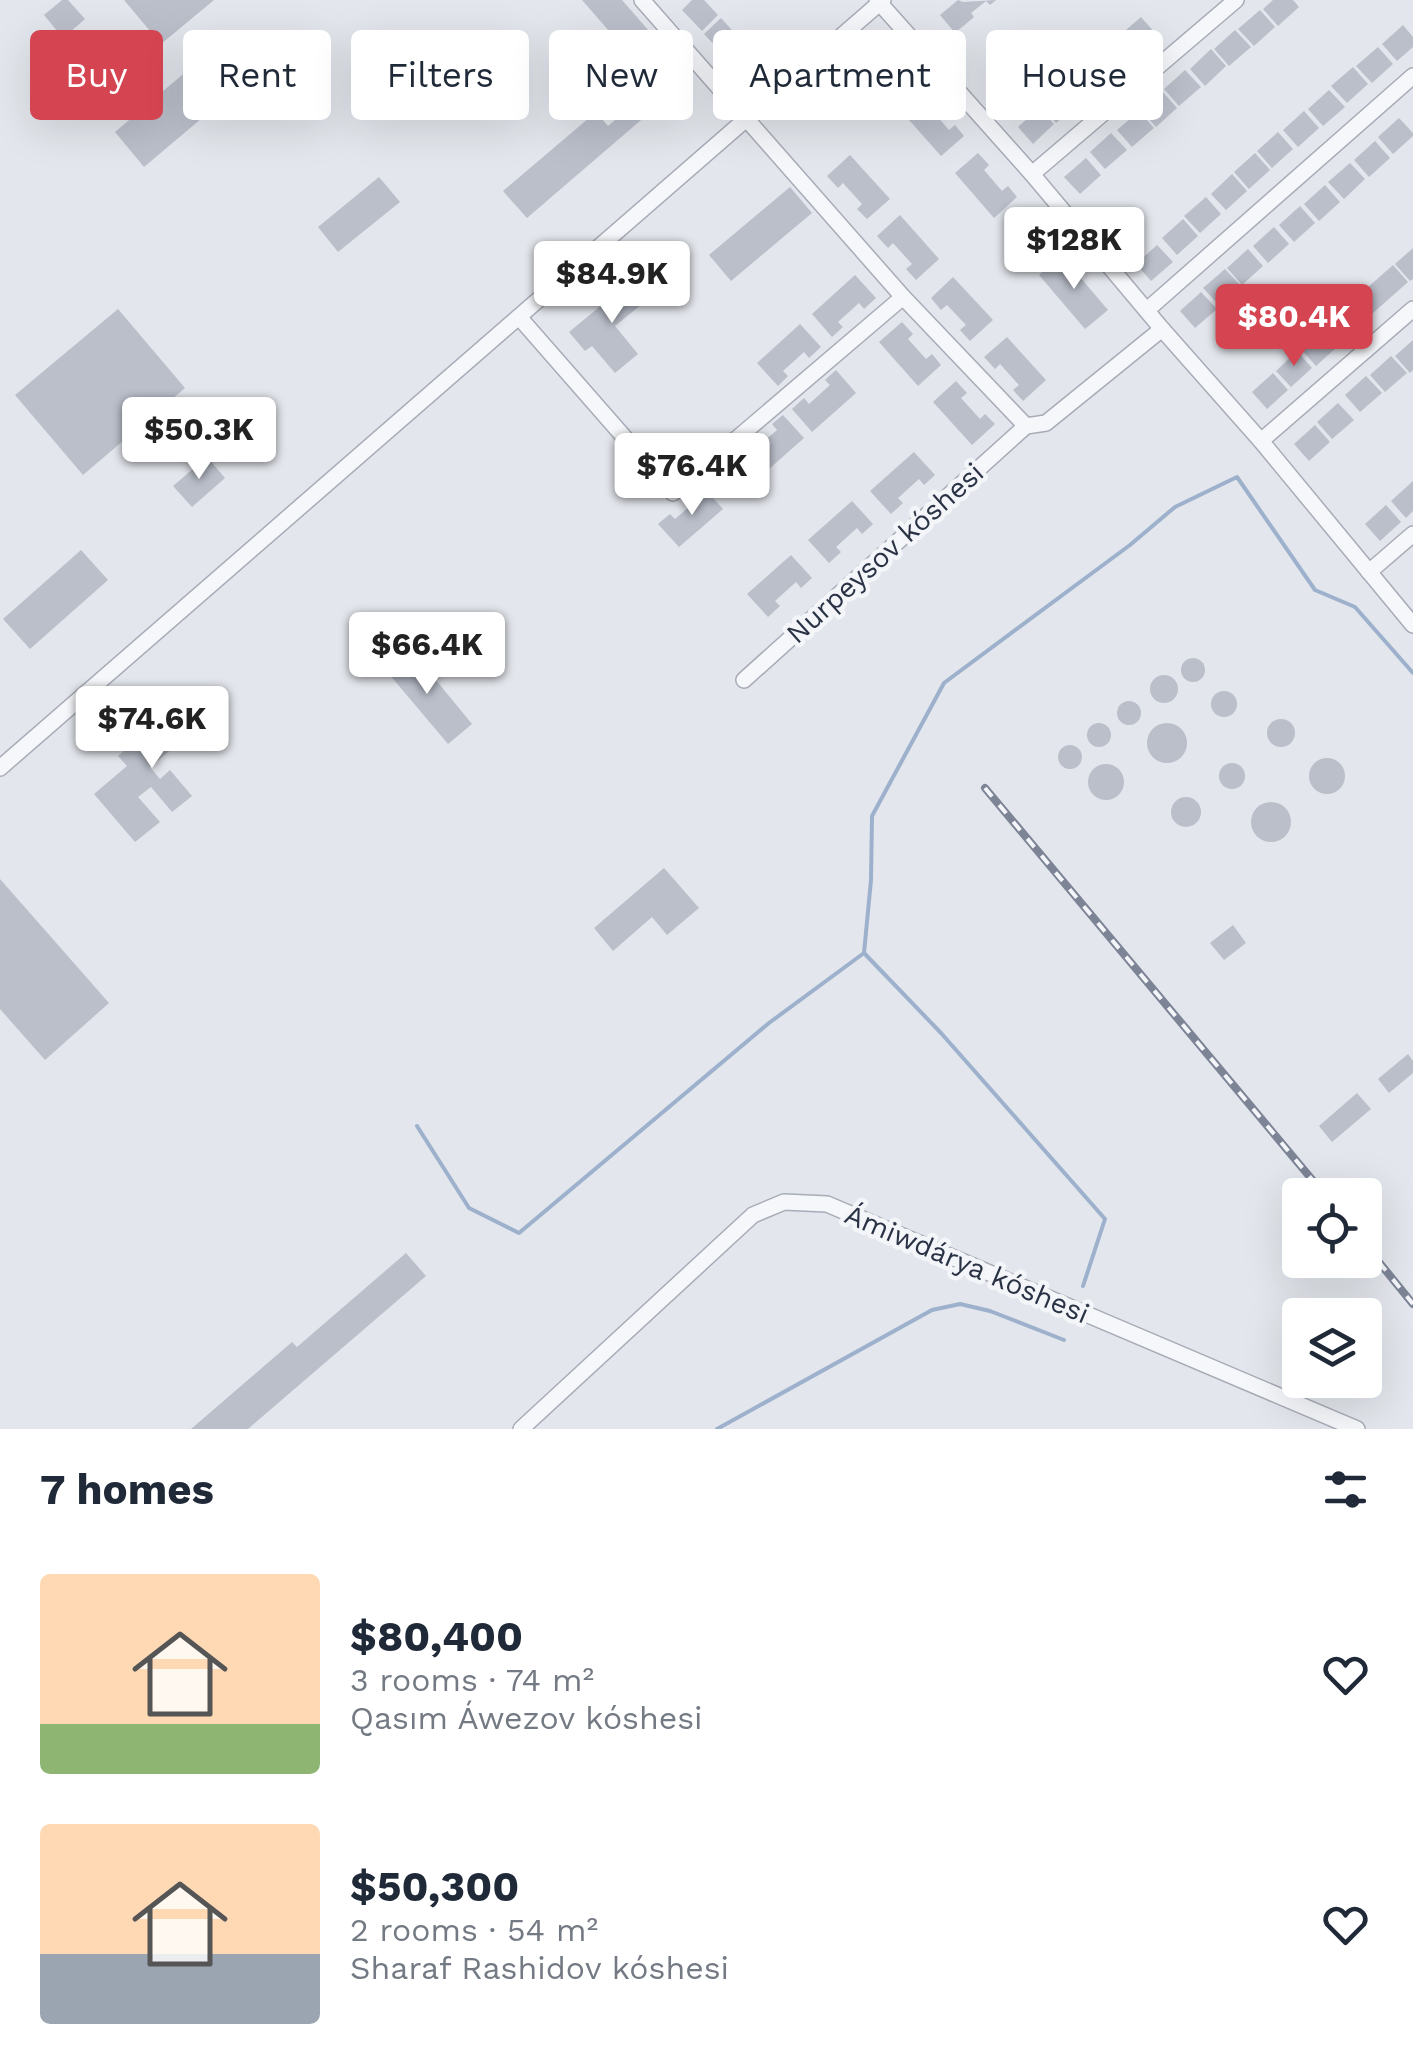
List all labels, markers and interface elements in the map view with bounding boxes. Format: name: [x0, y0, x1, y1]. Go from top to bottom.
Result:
chip: Buy: [30, 30, 163, 120]
chip: Rent: [183, 30, 331, 120]
chip: Filters: [351, 30, 529, 120]
chip: New: [549, 30, 693, 120]
chip: Apartment: [713, 30, 966, 120]
chip: House: [986, 30, 1163, 120]
pin: $128K: [1004, 207, 1144, 292]
text: $128K: [1026, 220, 1122, 258]
pin: $84.9K: [531, 241, 693, 326]
text: $84.9K: [556, 254, 668, 292]
pin: $80.4K: [1213, 284, 1375, 369]
text: $80.4K: [1238, 297, 1350, 335]
pin: $50.3K: [118, 397, 280, 482]
text: $50.3K: [144, 410, 254, 448]
pin: $76.4K: [611, 433, 773, 518]
text: $76.4K: [637, 446, 747, 484]
street label: Nurpeysov kóshesi: [780, 456, 990, 650]
pin: $66.4K: [346, 612, 508, 697]
text: $66.4K: [371, 625, 483, 663]
pin: $74.6K: [71, 686, 233, 771]
text: $74.6K: [98, 699, 206, 737]
map controls: [1282, 1178, 1382, 1398]
button: locate: [1282, 1178, 1382, 1278]
street label: Ámiwdárya kóshesi: [840, 1198, 1094, 1330]
button: layers: [1282, 1298, 1382, 1398]
icon: filters: [1318, 1462, 1373, 1517]
text: 7 homes: [40, 1465, 214, 1514]
text: $80,400: [350, 1612, 523, 1661]
icon: home: [120, 1614, 240, 1734]
icon: heart: [1318, 1647, 1373, 1702]
text: 3 rooms · 74 m²: [350, 1661, 594, 1699]
text: Qasım Áwezov kóshesi: [350, 1699, 703, 1737]
text: $50,300: [350, 1862, 519, 1911]
icon: home: [120, 1864, 240, 1984]
icon: heart: [1318, 1897, 1373, 1952]
text: 2 rooms · 54 m²: [350, 1911, 598, 1949]
text: Sharaf Rashidov kóshesi: [350, 1949, 729, 1987]

